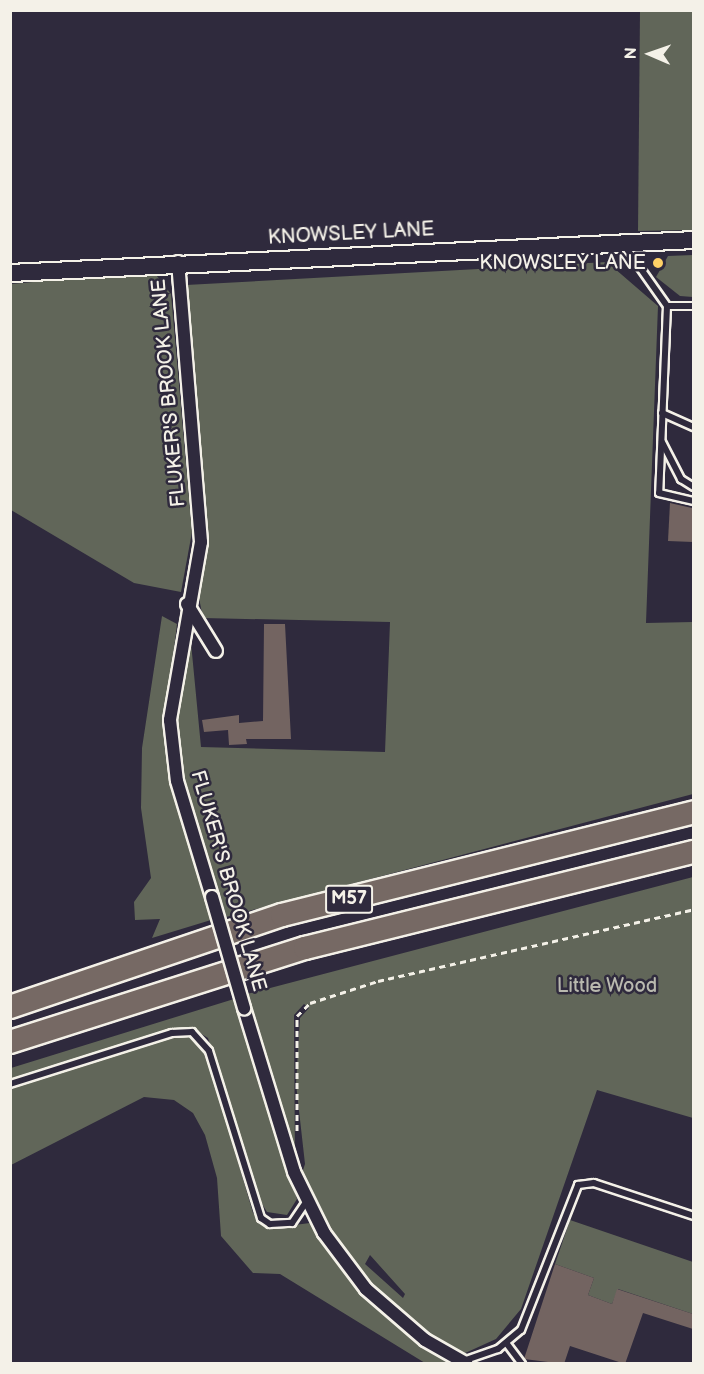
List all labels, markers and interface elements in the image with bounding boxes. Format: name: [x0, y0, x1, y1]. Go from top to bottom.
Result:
north arrow: [620, 24, 680, 84]
text: N: [622, 47, 641, 60]
street label: KNOWSLEY LANE: [267, 218, 435, 250]
place label: KNOWSLEY LANE: [479, 251, 646, 275]
marker: KNOWSLEY LANE: [651, 256, 665, 270]
street label: FLUKER'S BROOK LANE: [147, 278, 191, 508]
street label: FLUKER'S BROOK LANE: [185, 768, 271, 994]
road number: M57: [325, 884, 373, 914]
park label: Little Wood: [556, 974, 658, 998]

